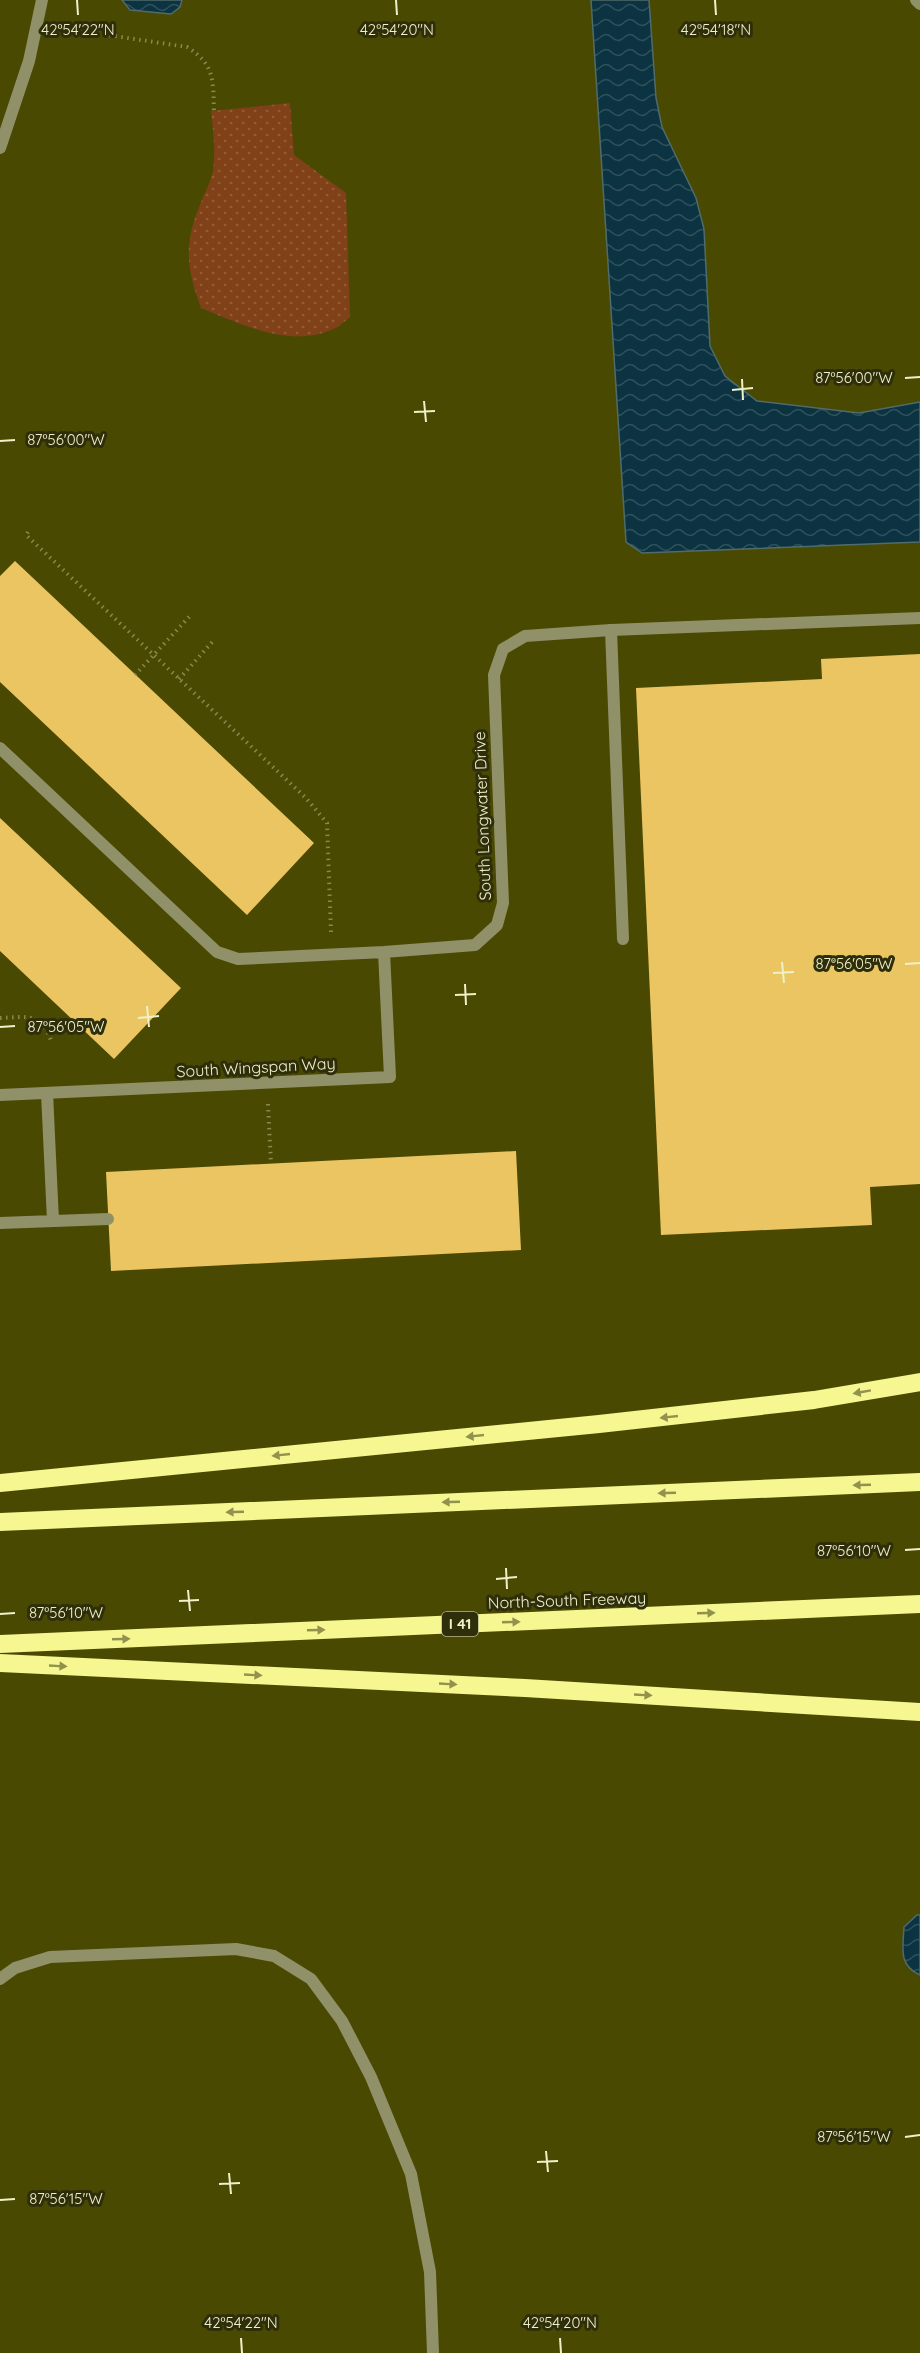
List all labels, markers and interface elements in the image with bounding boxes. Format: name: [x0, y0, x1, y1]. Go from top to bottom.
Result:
text: 42°54'22"N: [41, 20, 115, 39]
text: 42°54'20"N: [360, 20, 434, 39]
text: 42°54'18"N: [681, 20, 751, 39]
text: 87°56'00"W: [815, 368, 893, 387]
text: 87°56'00"W: [27, 430, 105, 449]
street label: South Longwater Drive: [469, 731, 495, 901]
text: 87°56'05"W: [816, 954, 893, 973]
text: 87°56'05"W: [28, 1017, 105, 1036]
street label: South Wingspan Way: [176, 1053, 336, 1081]
one-way arrow: [853, 1388, 872, 1397]
one-way arrow: [659, 1412, 678, 1421]
one-way arrow: [465, 1431, 484, 1441]
one-way arrow: [271, 1450, 290, 1460]
one-way arrow: [852, 1480, 871, 1489]
one-way arrow: [657, 1489, 676, 1498]
one-way arrow: [441, 1498, 460, 1507]
one-way arrow: [226, 1507, 245, 1516]
text: 87°56'10"W: [817, 1541, 892, 1560]
street label: North-South Freeway: [487, 1587, 647, 1613]
text: 87°56'10"W: [29, 1603, 104, 1622]
one-way arrow: [696, 1609, 715, 1618]
road number: I 41: [442, 1612, 478, 1636]
one-way arrow: [502, 1617, 521, 1626]
one-way arrow: [307, 1626, 326, 1635]
one-way arrow: [112, 1634, 131, 1643]
one-way arrow: [49, 1661, 68, 1670]
one-way arrow: [244, 1671, 263, 1680]
one-way arrow: [438, 1680, 457, 1689]
one-way arrow: [633, 1690, 652, 1699]
text: 87°56'15"W: [817, 2127, 891, 2146]
text: 87°56'15"W: [29, 2189, 103, 2208]
text: 42°54'22"N: [204, 2313, 278, 2332]
text: 42°54'20"N: [523, 2313, 597, 2332]

